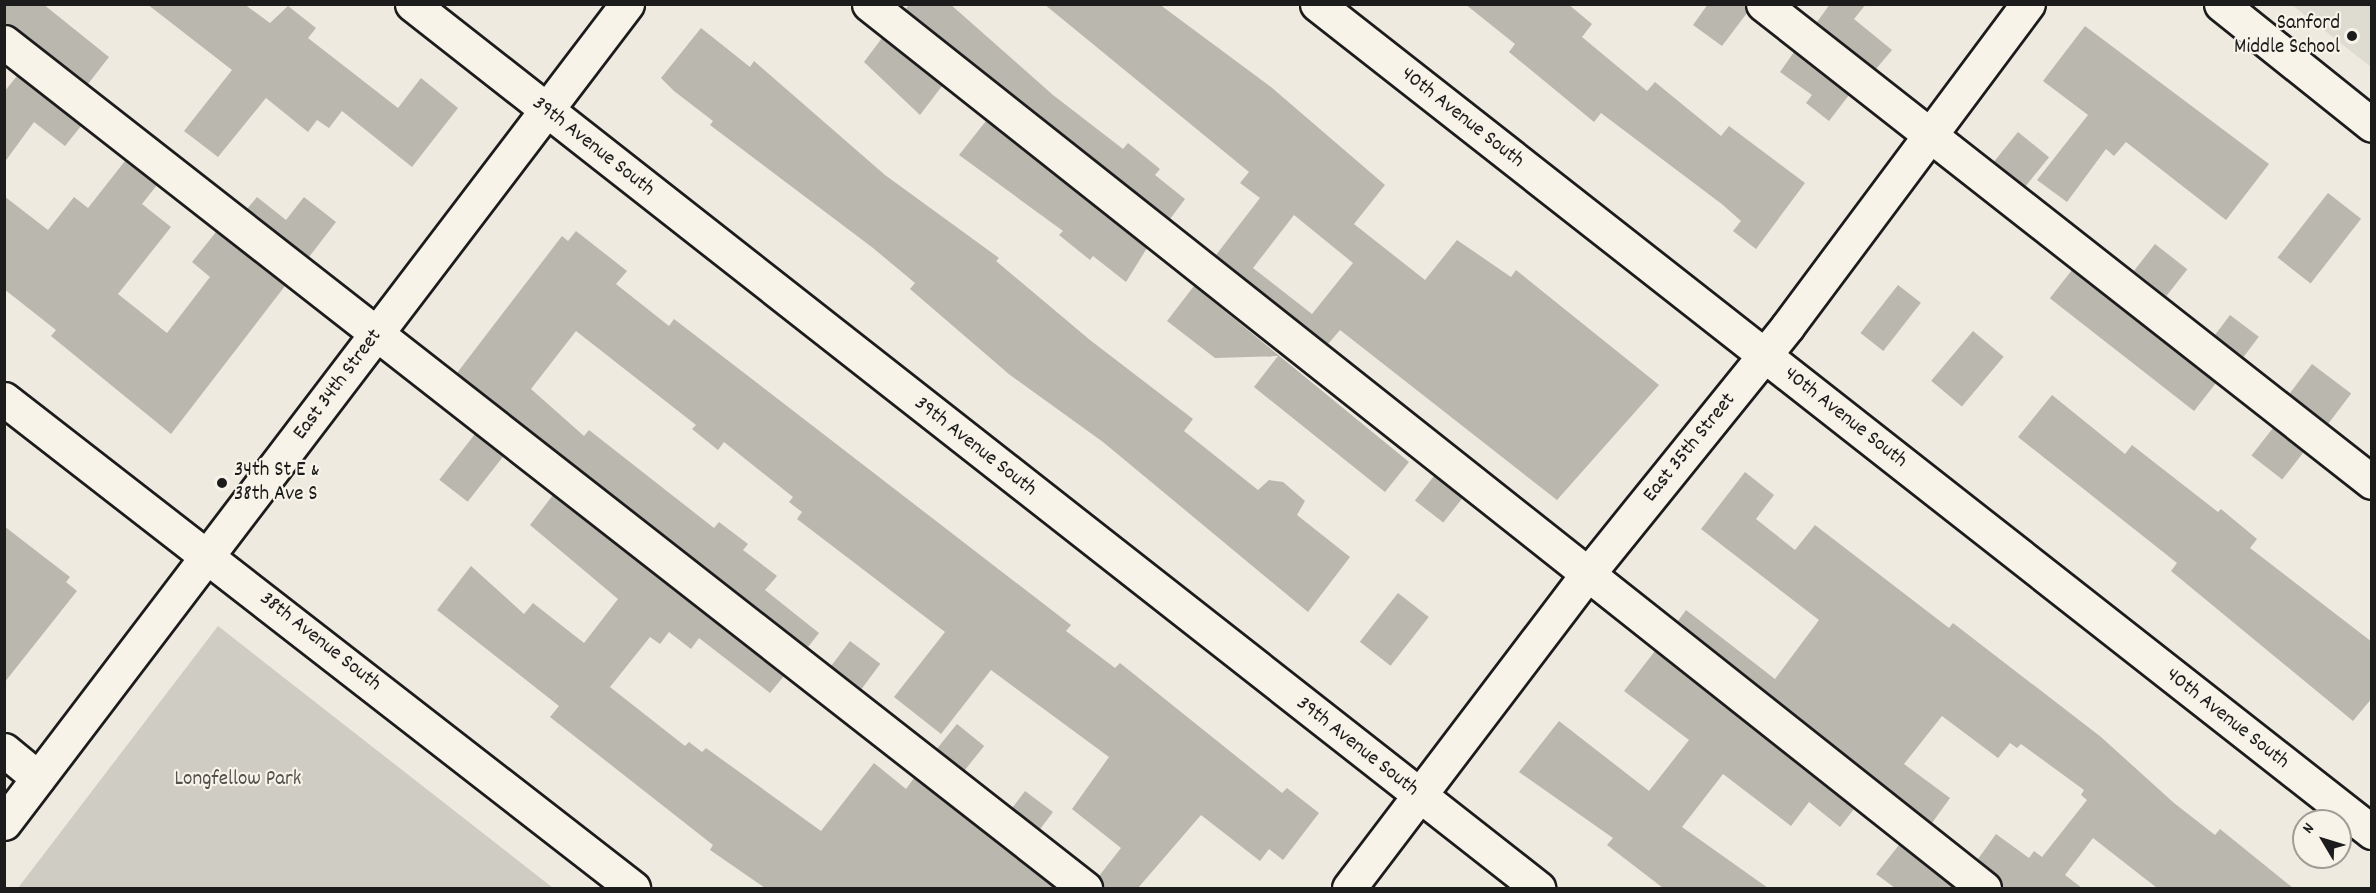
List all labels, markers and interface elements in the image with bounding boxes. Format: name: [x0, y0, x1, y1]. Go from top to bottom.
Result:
place label: Sanford Middle School: [2234, 11, 2340, 61]
marker: Sanford Middle School: [2345, 29, 2359, 43]
street label: 40th Avenue South: [1395, 62, 1529, 174]
street label: 39th Avenue South: [527, 91, 659, 203]
street label: East 34th Street: [288, 325, 388, 445]
street label: 40th Avenue South: [1778, 362, 1912, 474]
street label: East 35th Street: [1638, 388, 1742, 508]
street label: 39th Avenue South: [909, 391, 1041, 503]
place label: 34th St E & 38th Ave S: [234, 458, 320, 508]
marker: 34th St E & 38th Ave S: [215, 476, 229, 490]
street label: 38th Avenue South: [254, 587, 386, 697]
street label: 40th Avenue South: [2160, 663, 2294, 775]
street label: 39th Avenue South: [1291, 691, 1423, 803]
park label: Longfellow Park: [175, 767, 301, 793]
north arrow: [2292, 809, 2352, 869]
text: N: [2298, 819, 2320, 839]

